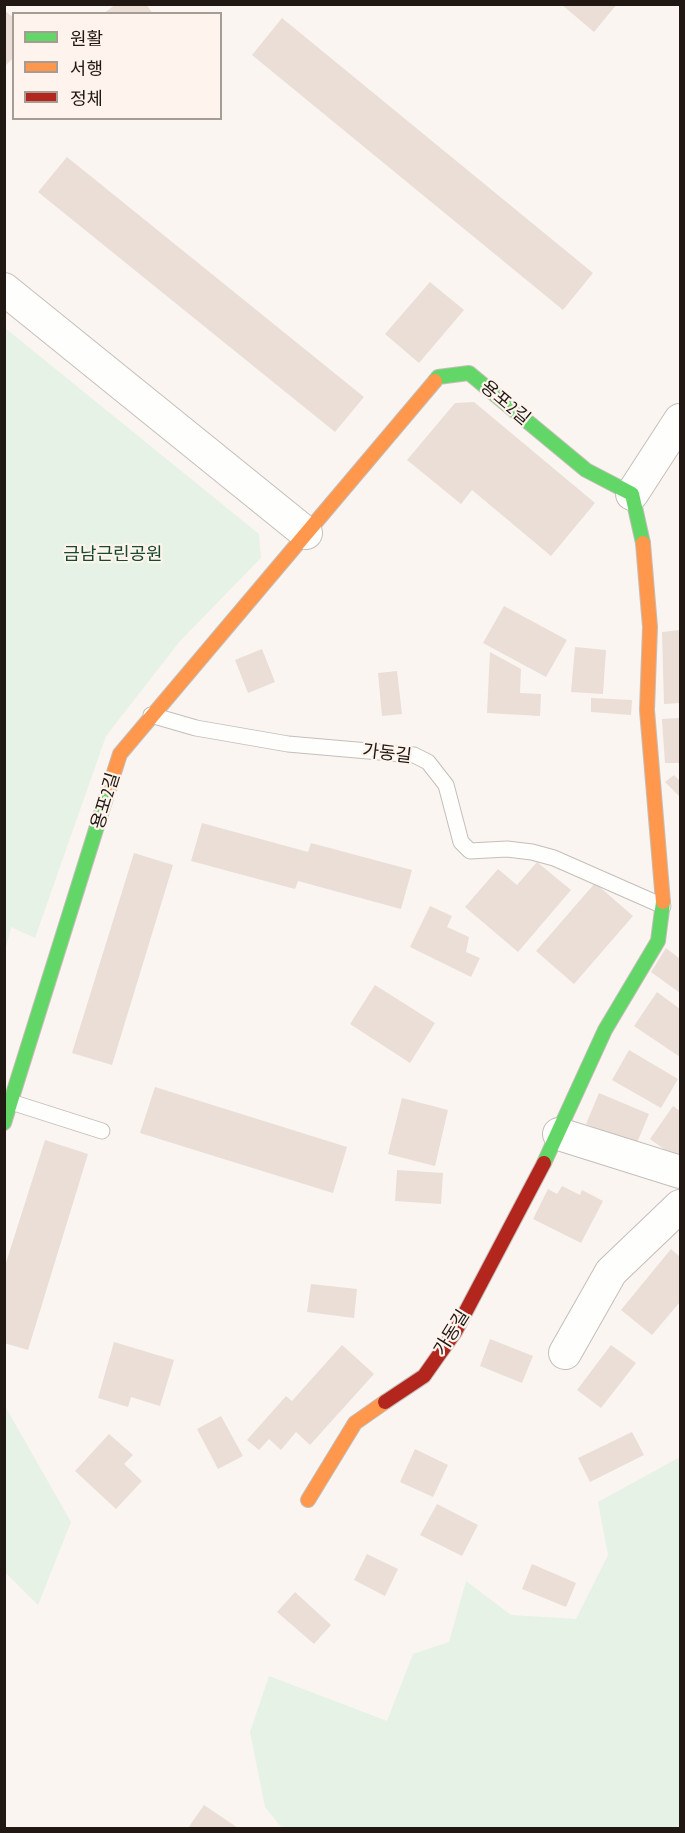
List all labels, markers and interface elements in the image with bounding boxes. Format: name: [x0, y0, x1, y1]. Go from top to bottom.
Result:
legend: [12, 12, 222, 120]
text: 원활: [70, 27, 103, 50]
text: 서행: [70, 57, 103, 80]
text: 정체: [70, 87, 103, 110]
street label: 용포2길: [476, 376, 534, 430]
park label: 금남근린공원: [63, 544, 163, 566]
street label: 가동길: [361, 740, 413, 768]
street label: 용포2길: [87, 770, 125, 832]
street label: 가동길: [430, 1306, 474, 1360]

